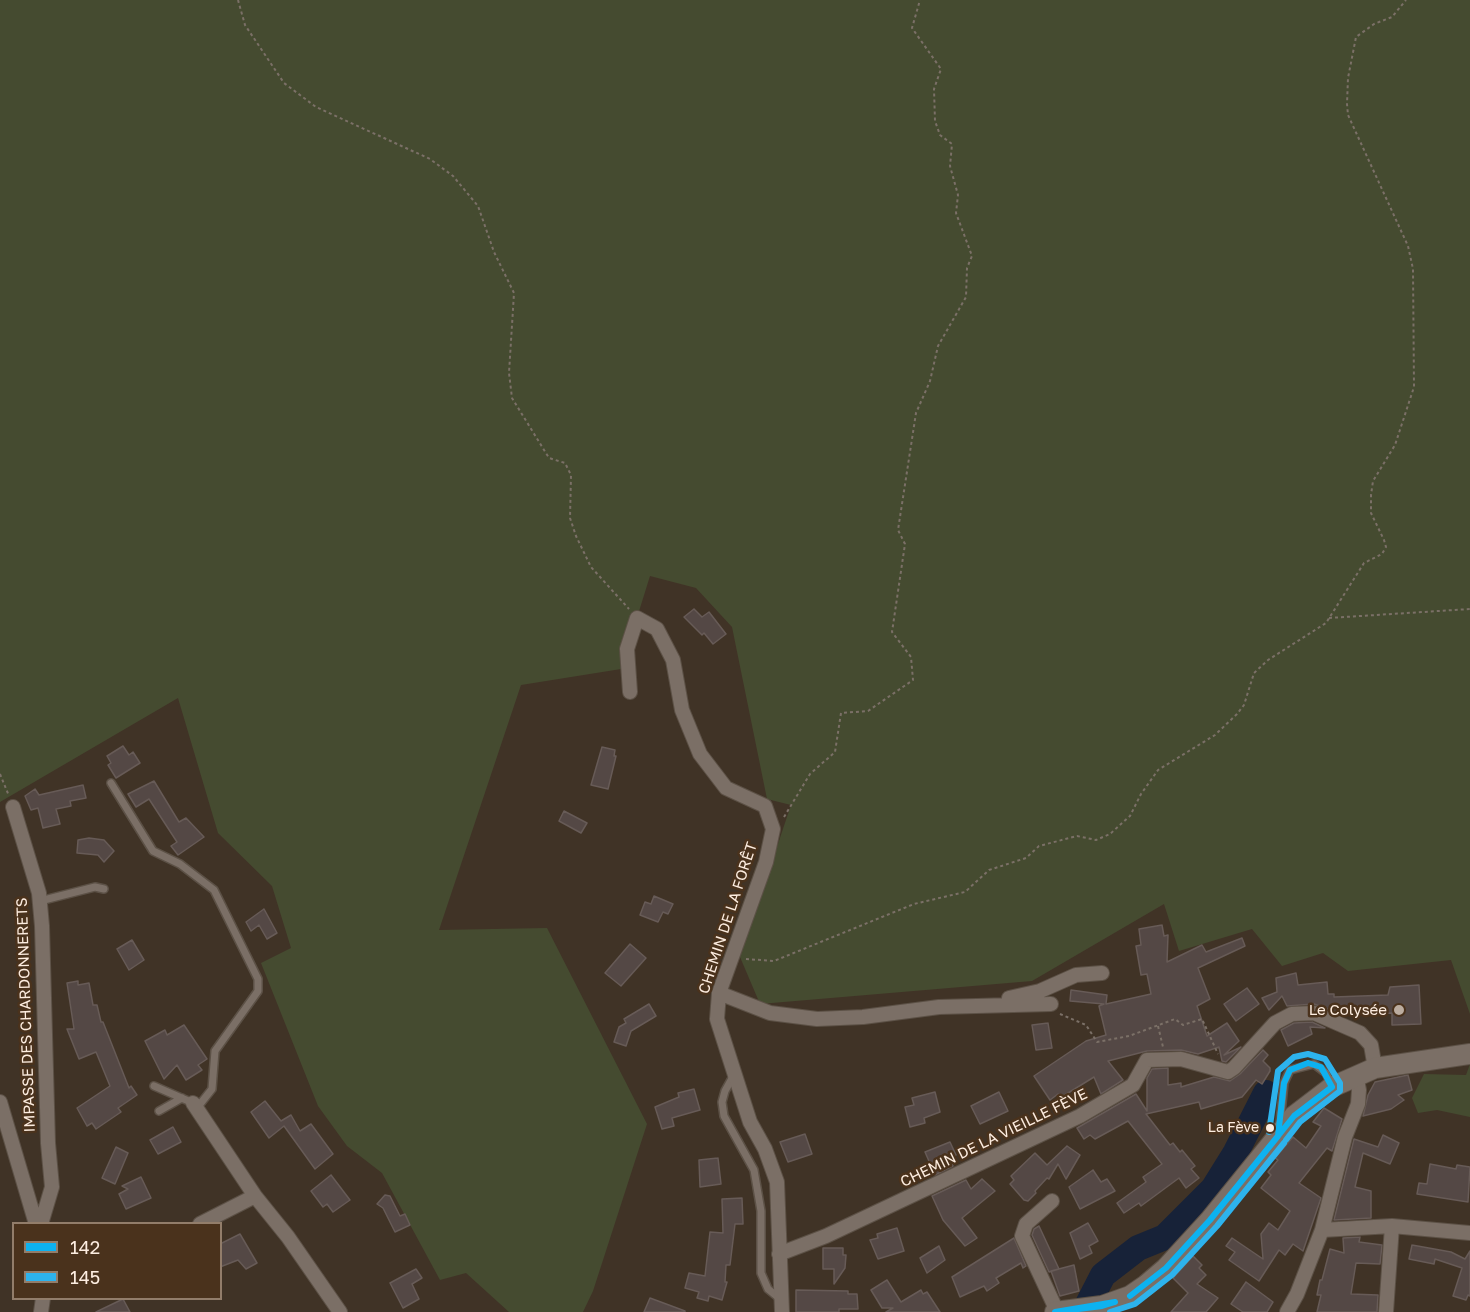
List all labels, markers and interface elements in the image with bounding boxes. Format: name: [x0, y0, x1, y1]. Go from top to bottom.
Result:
street label: CHEMIN DE LA FORÊT: [695, 840, 761, 996]
street label: IMPASSE DES CHARDONNERETS: [13, 897, 39, 1133]
place label: Le Colysée: [1309, 1001, 1387, 1019]
marker: Le Colysée: [1392, 1003, 1406, 1017]
street label: CHEMIN DE LA VIEILLE FÈVE: [898, 1085, 1090, 1191]
place label: La Fève: [1208, 1120, 1259, 1136]
marker: La Fève: [1264, 1122, 1276, 1134]
legend: [12, 1222, 222, 1300]
text: 142: [70, 1236, 100, 1258]
text: 145: [70, 1266, 100, 1288]

